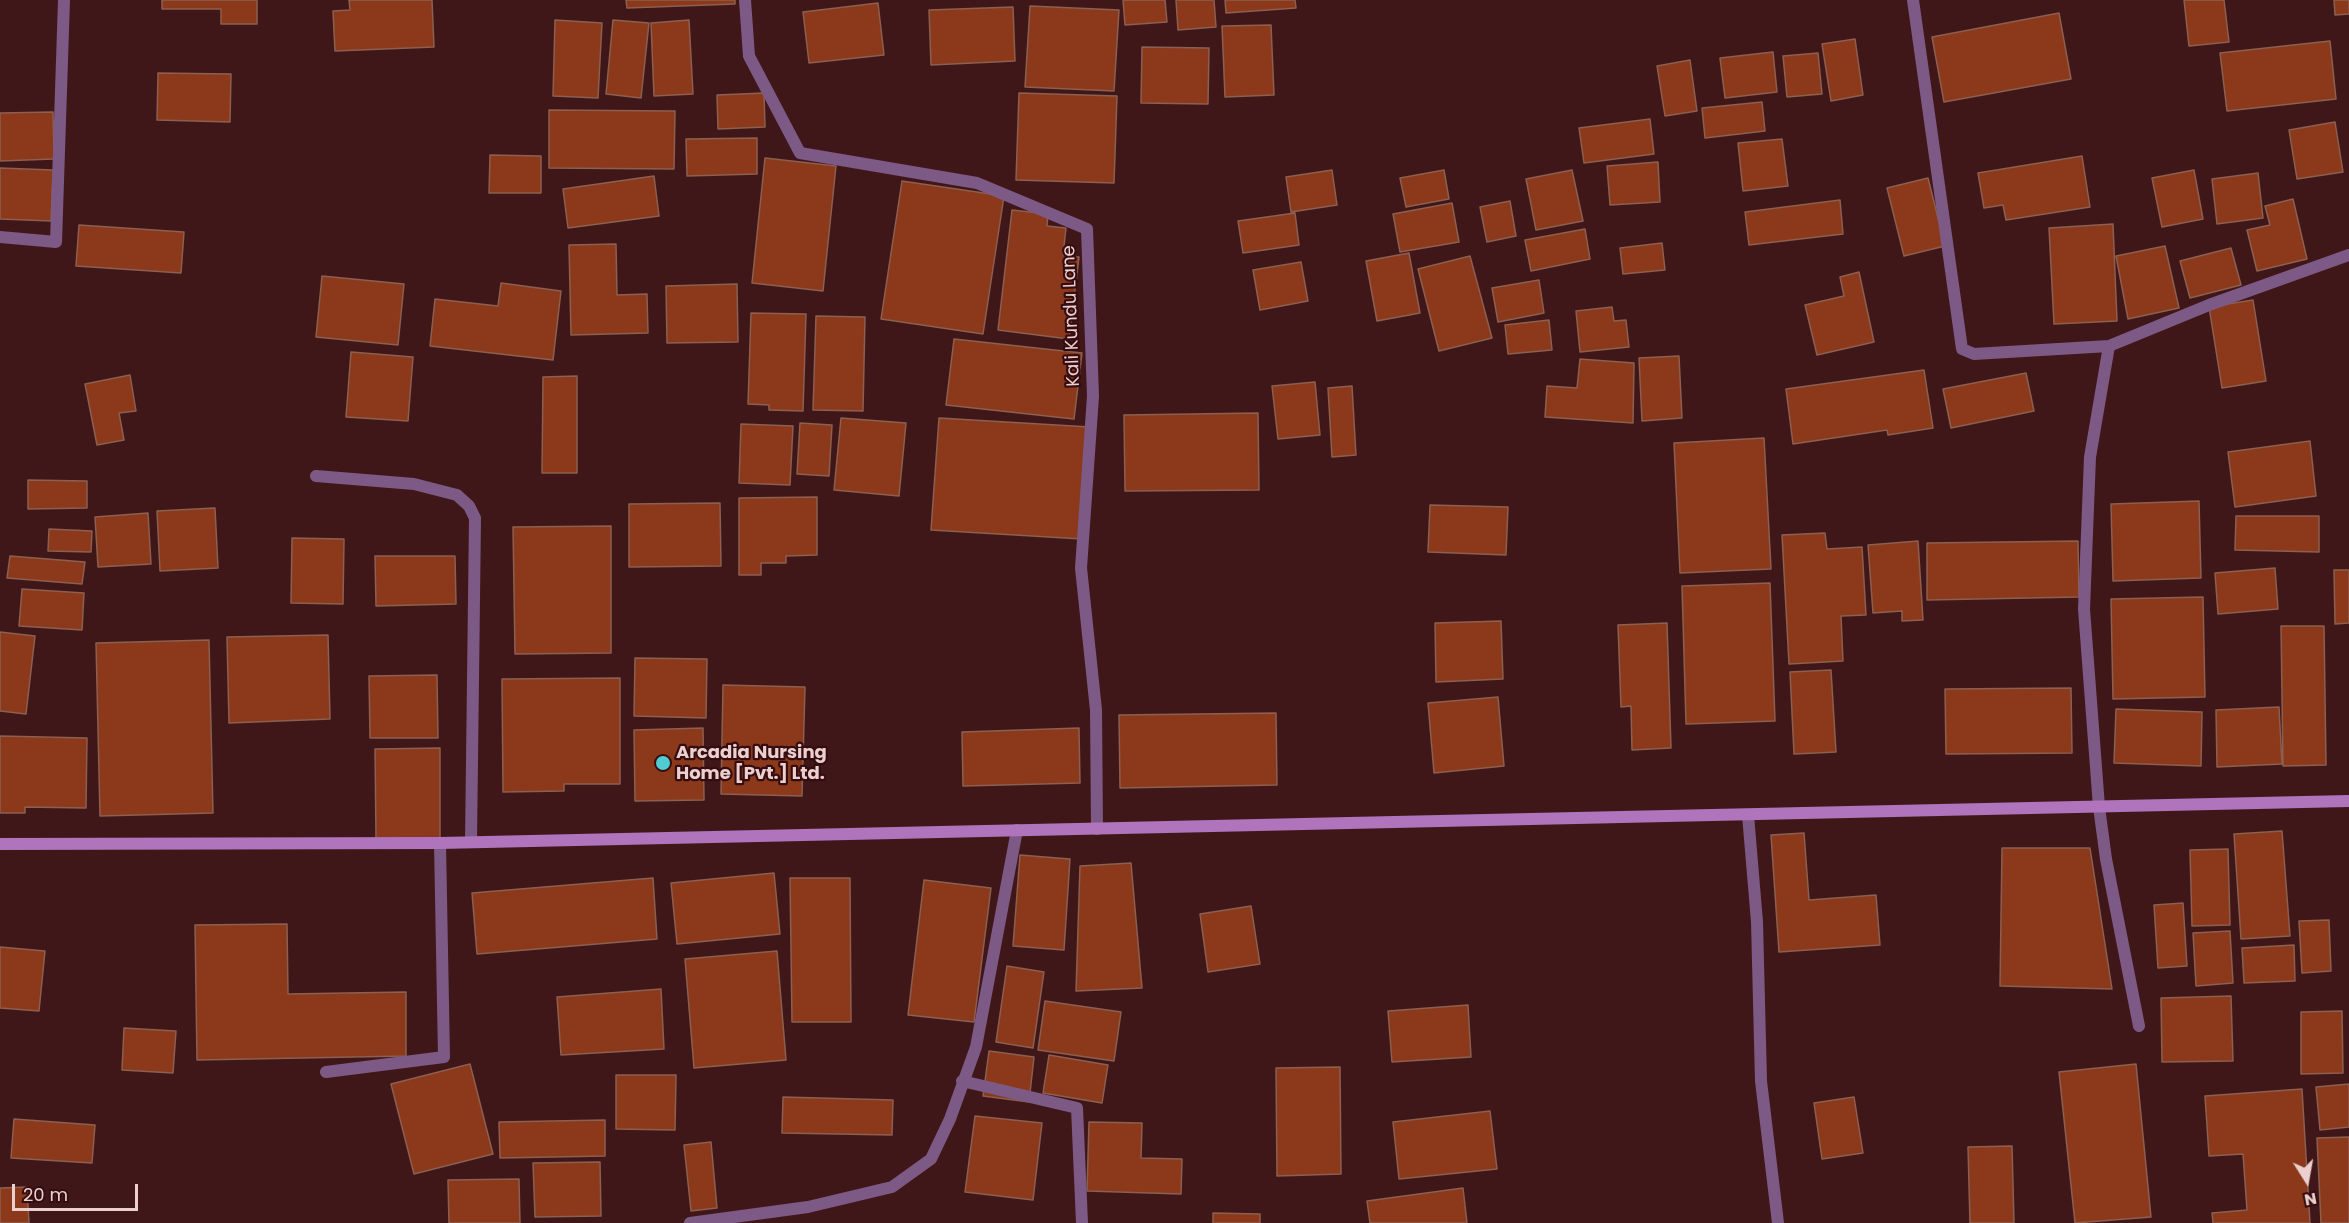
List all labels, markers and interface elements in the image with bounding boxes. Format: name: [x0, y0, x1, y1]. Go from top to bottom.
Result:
street label: Kali Kundu Lane: [1059, 245, 1085, 387]
place label: Arcadia Nursing Home [Pvt.] Ltd.: [676, 742, 827, 784]
marker: Arcadia Nursing Home [Pvt.] Ltd.: [654, 754, 672, 772]
north arrow: [2277, 1151, 2337, 1211]
scale bar: [15, 1172, 141, 1210]
text: 20 m: [23, 1182, 68, 1207]
text: N: [2302, 1187, 2319, 1212]

